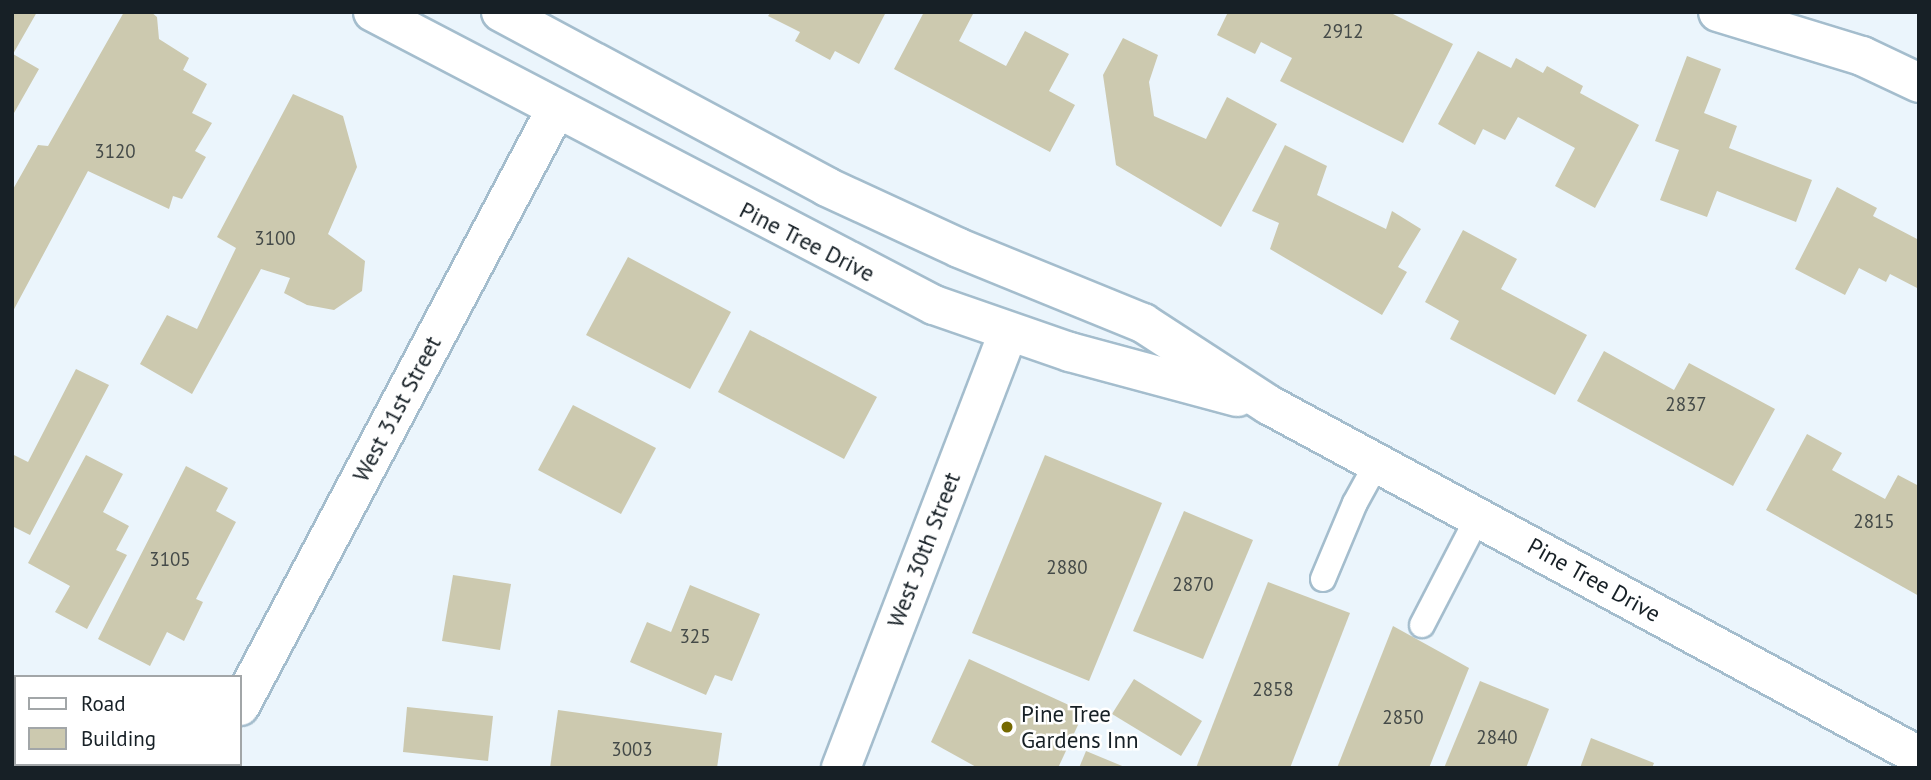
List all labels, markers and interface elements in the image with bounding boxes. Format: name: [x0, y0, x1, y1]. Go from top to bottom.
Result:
house number: 2912: [1322, 21, 1364, 43]
house number: 3120: [94, 141, 136, 163]
street label: Pine Tree Drive: [735, 196, 879, 288]
house number: 3100: [254, 228, 296, 250]
street label: West 31st Street: [347, 332, 447, 486]
house number: 2837: [1665, 394, 1707, 416]
street label: West 30th Street: [882, 469, 966, 631]
house number: 2815: [1853, 511, 1895, 533]
street label: Pine Tree Drive: [1522, 532, 1666, 628]
house number: 3105: [149, 549, 191, 571]
house number: 2880: [1046, 557, 1088, 579]
house number: 2870: [1172, 574, 1214, 596]
house number: 325: [679, 626, 711, 648]
legend: [14, 675, 242, 766]
house number: 2858: [1252, 679, 1294, 701]
text: Road: [81, 690, 125, 717]
place label: Pine Tree Gardens Inn: [1021, 700, 1139, 754]
house number: 2850: [1382, 707, 1424, 729]
marker: Pine Tree Gardens Inn: [999, 719, 1015, 735]
text: Building: [81, 725, 156, 752]
house number: 2840: [1476, 727, 1518, 749]
house number: 3003: [611, 739, 653, 761]

